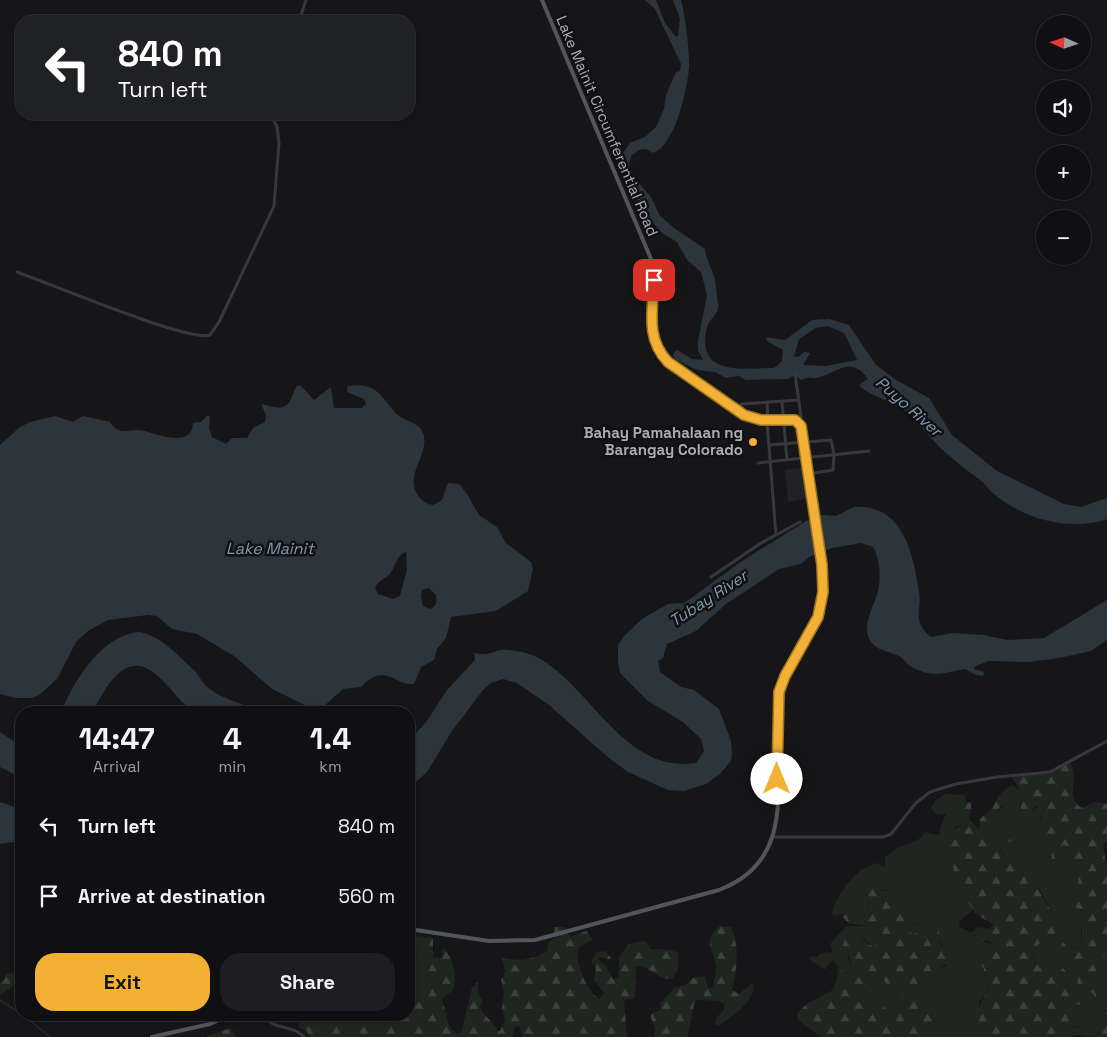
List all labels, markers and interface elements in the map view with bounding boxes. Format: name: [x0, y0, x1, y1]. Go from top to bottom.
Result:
street label: Lake Mainit Circumferential Road: [552, 13, 663, 239]
north arrow: [1036, 15, 1091, 70]
map controls: [1036, 15, 1091, 265]
text: 840 m: [118, 32, 223, 76]
icon: left: [35, 35, 100, 100]
text: Turn left: [118, 75, 208, 103]
button: sound: [1036, 80, 1091, 135]
button: +: [1036, 145, 1091, 200]
button: −: [1036, 210, 1091, 265]
pin: [633, 259, 675, 301]
icon: arrive: [640, 266, 668, 294]
water label: Puyo River: [871, 372, 948, 442]
place label: Bahay Pamahalaan ng Barangay Colorado: [583, 423, 743, 459]
marker: Bahay Pamahalaan ng Barangay Colorado: [747, 436, 759, 448]
water label: Lake Mainit: [226, 538, 316, 559]
water label: Tubay River: [665, 564, 753, 631]
text: 14:47: [79, 719, 155, 758]
text: 4: [223, 719, 242, 758]
text: 1.4: [310, 719, 351, 758]
position arrow: [750, 752, 802, 804]
text: Arrival: [93, 756, 141, 777]
text: min: [218, 756, 246, 777]
text: km: [319, 756, 342, 777]
icon: left: [35, 812, 63, 840]
text: Turn left: [78, 814, 156, 839]
text: 840 m: [338, 814, 395, 839]
icon: arrive: [35, 882, 63, 910]
text: Arrive at destination: [78, 884, 266, 909]
text: 560 m: [339, 884, 395, 909]
button: Exit: [35, 953, 210, 1011]
button: Share: [220, 953, 395, 1011]

